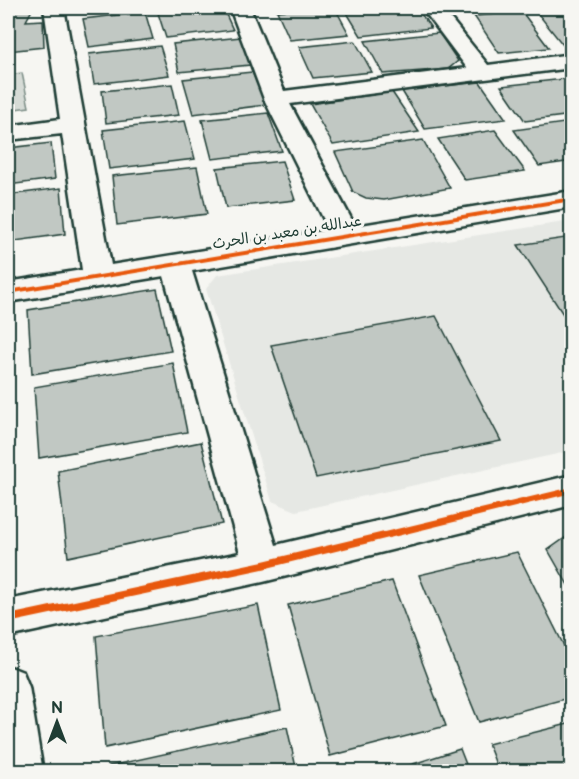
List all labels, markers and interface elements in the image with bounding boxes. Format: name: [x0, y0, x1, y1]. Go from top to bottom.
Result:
street label: عبدالله بن معبد بن الحرث: [211, 211, 363, 254]
north arrow: [27, 692, 87, 752]
text: N: [51, 699, 63, 718]

